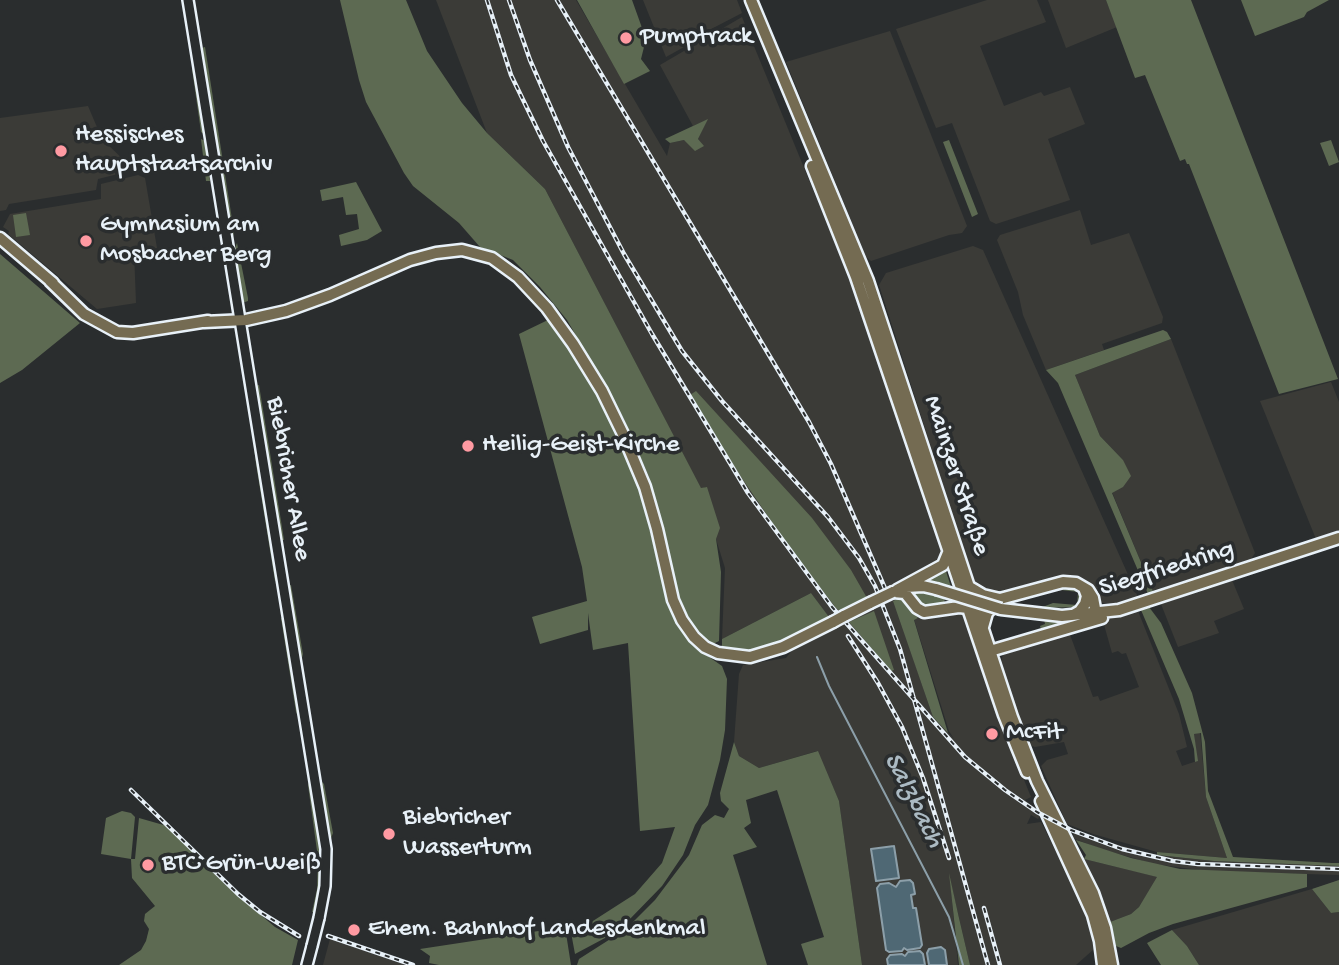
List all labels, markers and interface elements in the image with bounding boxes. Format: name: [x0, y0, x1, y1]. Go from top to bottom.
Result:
place label: Pumptrack: [640, 22, 752, 54]
marker: Pumptrack: [618, 30, 634, 46]
place label: Hessisches Hauptstaatsarchiv: [75, 120, 273, 182]
marker: Hessisches Hauptstaatsarchiv: [53, 143, 69, 159]
place label: Gymnasium am Mosbacher Berg: [100, 210, 272, 272]
marker: Gymnasium am Mosbacher Berg: [78, 233, 94, 249]
street label: Mainzer Straße: [914, 392, 996, 560]
street label: Biebricher Allee: [257, 394, 317, 564]
place label: Heilig-Geist-Kirche: [482, 430, 679, 462]
marker: Heilig-Geist-Kirche: [460, 438, 476, 454]
street label: Siegfriedring: [1096, 535, 1238, 605]
place label: McFit: [1006, 718, 1062, 750]
marker: McFit: [984, 726, 1000, 742]
water label: Salzbach: [874, 748, 950, 854]
place label: Biebricher Wasserturm: [403, 803, 532, 864]
marker: Biebricher Wasserturm: [381, 826, 397, 842]
place label: BTC Grün-Weiß: [162, 849, 321, 881]
marker: BTC Grün-Weiß: [140, 857, 156, 873]
place label: Ehem. Bahnhof Landesdenkmal: [368, 914, 706, 946]
marker: Ehem. Bahnhof Landesdenkmal: [346, 922, 362, 938]

